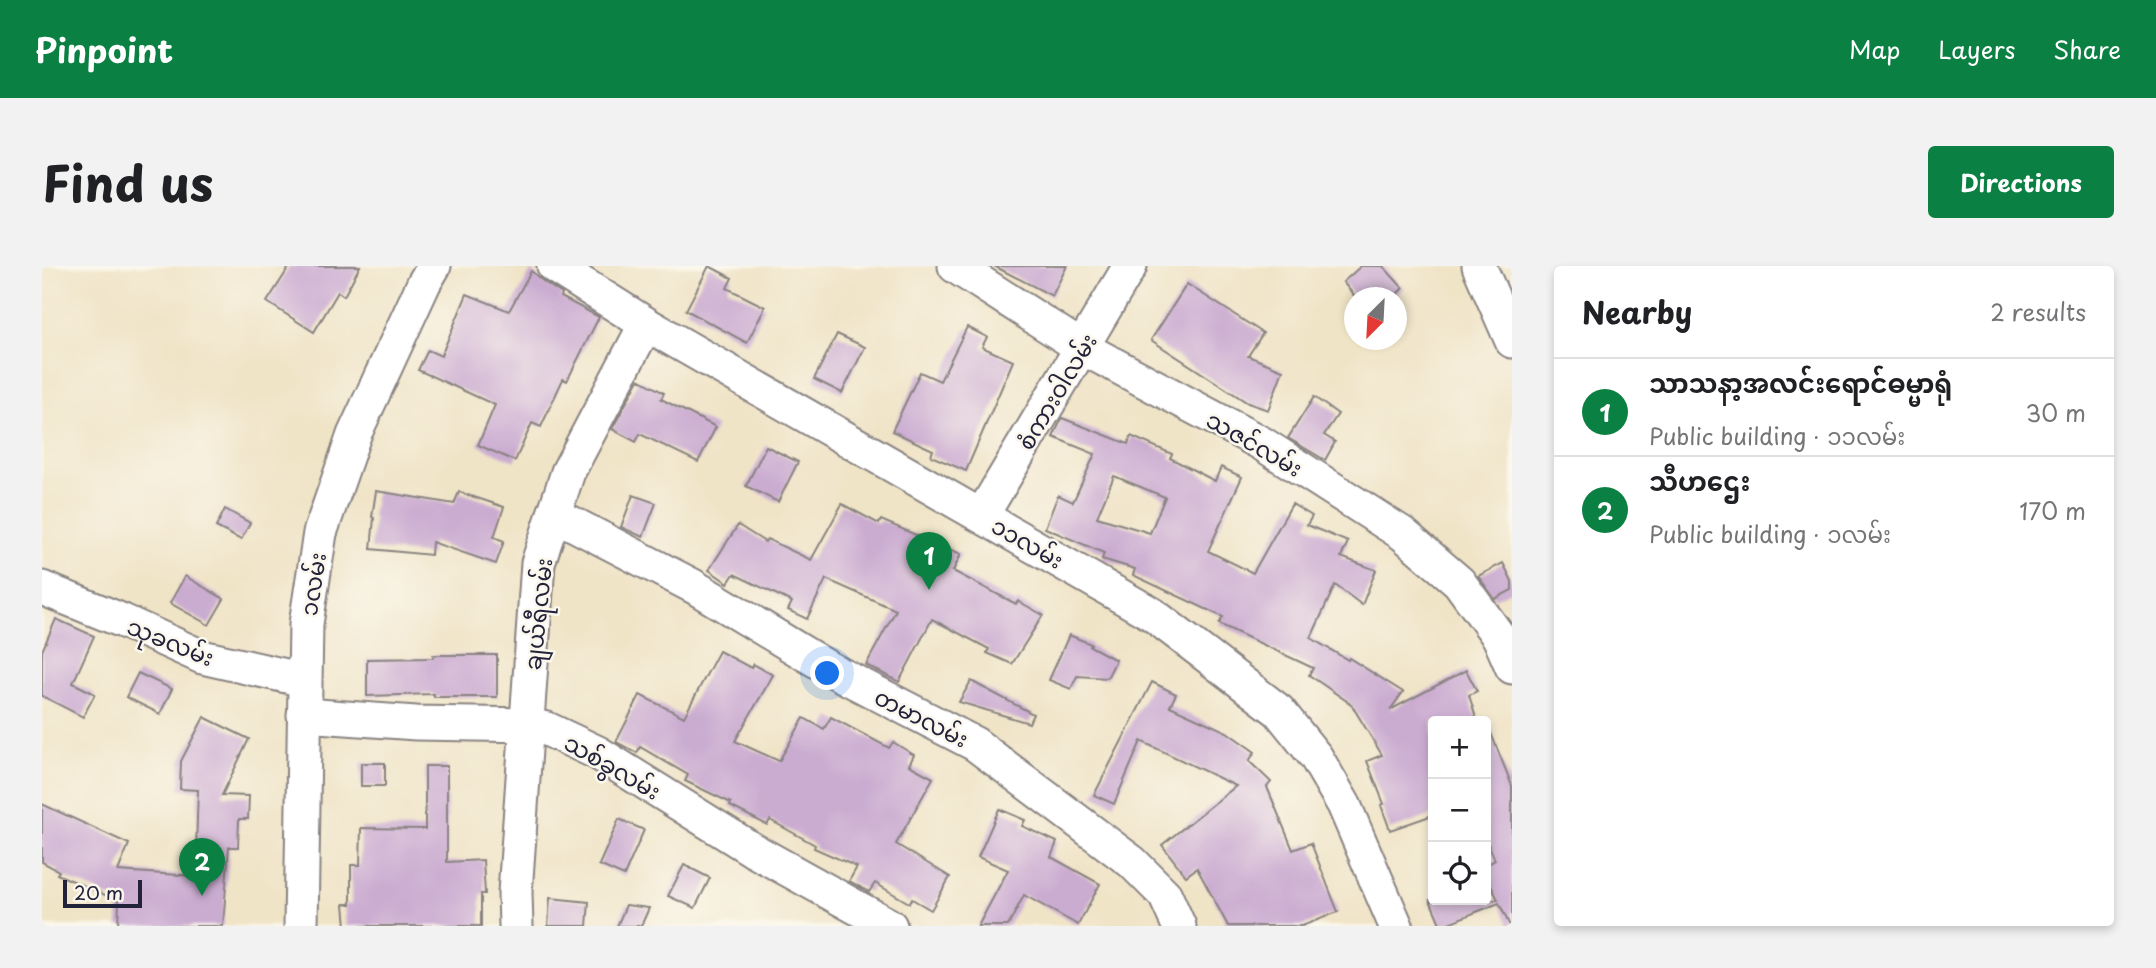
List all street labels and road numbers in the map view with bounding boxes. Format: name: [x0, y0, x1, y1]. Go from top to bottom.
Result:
street label: စံကားဝါလမ်း: [1007, 326, 1105, 456]
street label: သဇင်လမ်း: [1200, 401, 1310, 485]
street label: ၁၁လမ်း: [985, 507, 1071, 577]
street label: ၁လမ်း: [290, 550, 334, 618]
street label: ချယ်ရီလမ်း: [514, 556, 563, 672]
street label: သုခလမ်း: [121, 608, 220, 677]
street label: တမာလမ်း: [869, 678, 975, 756]
street label: သစ်ခွလမ်း: [557, 724, 668, 809]

